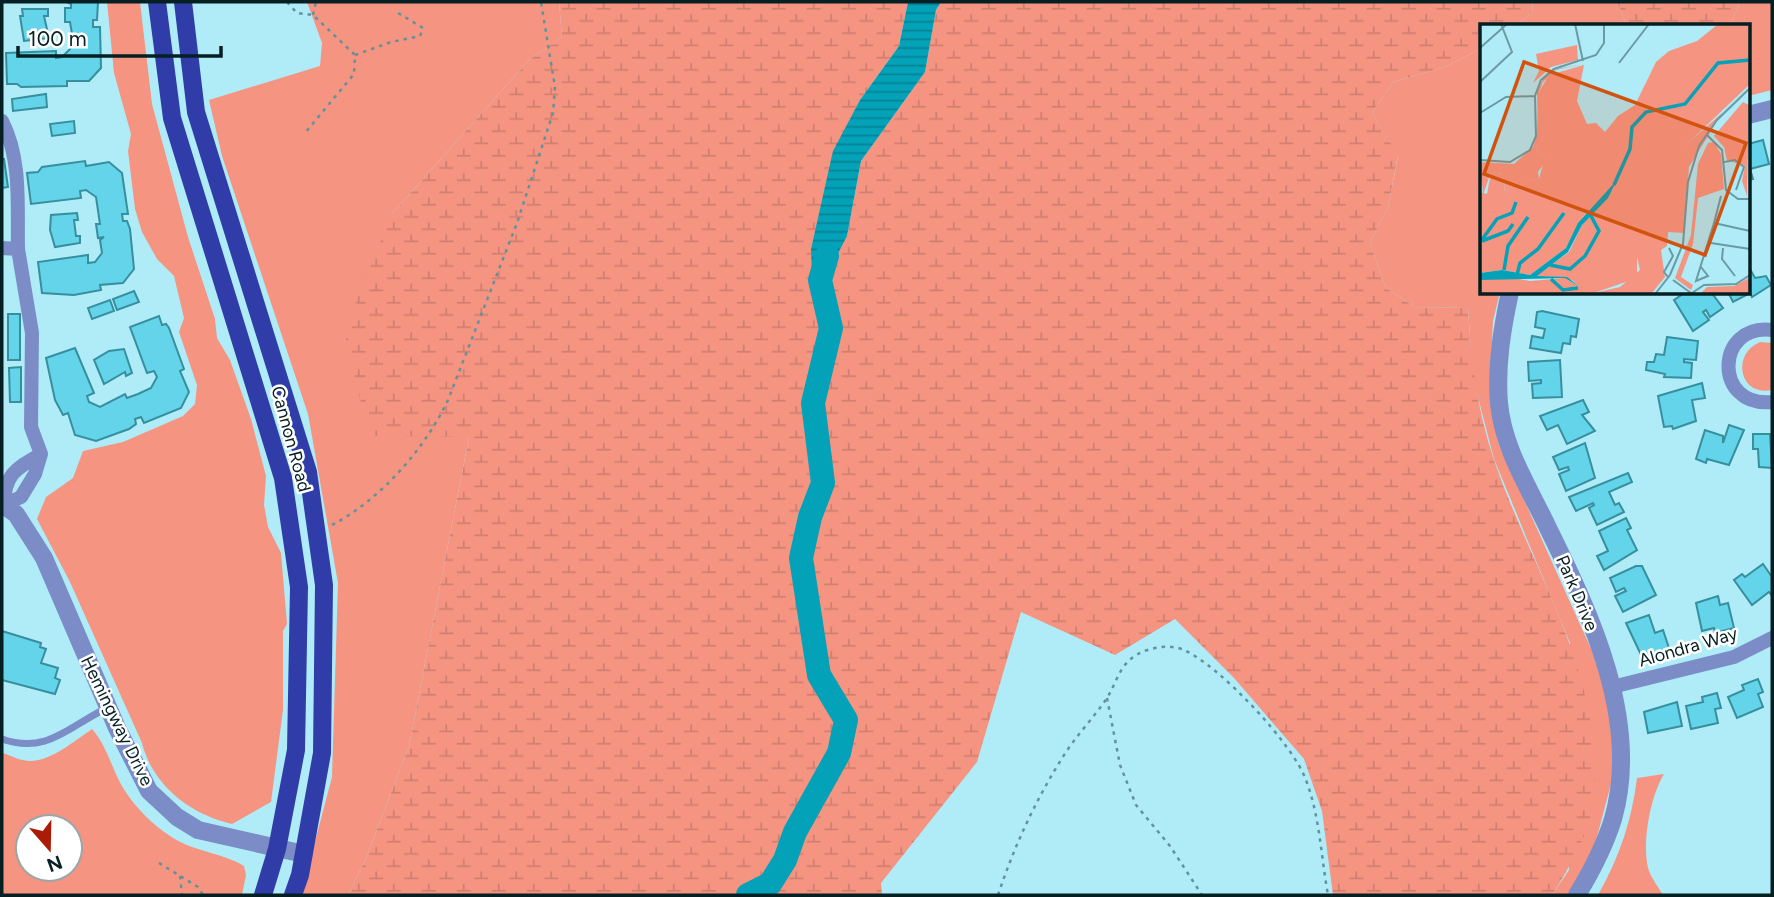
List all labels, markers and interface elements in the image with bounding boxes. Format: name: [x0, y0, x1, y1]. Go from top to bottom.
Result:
scale bar: [18, 14, 220, 58]
inset map: [1480, 24, 1750, 294]
text: 100 m: [28, 26, 87, 51]
street label: Cannon Road: [266, 384, 316, 494]
street label: Park Drive: [1551, 552, 1603, 634]
street label: Alondra Way: [1636, 622, 1741, 672]
street label: Hemingway Drive: [76, 652, 158, 790]
north arrow: [14, 813, 84, 883]
text: N: [44, 850, 65, 877]

